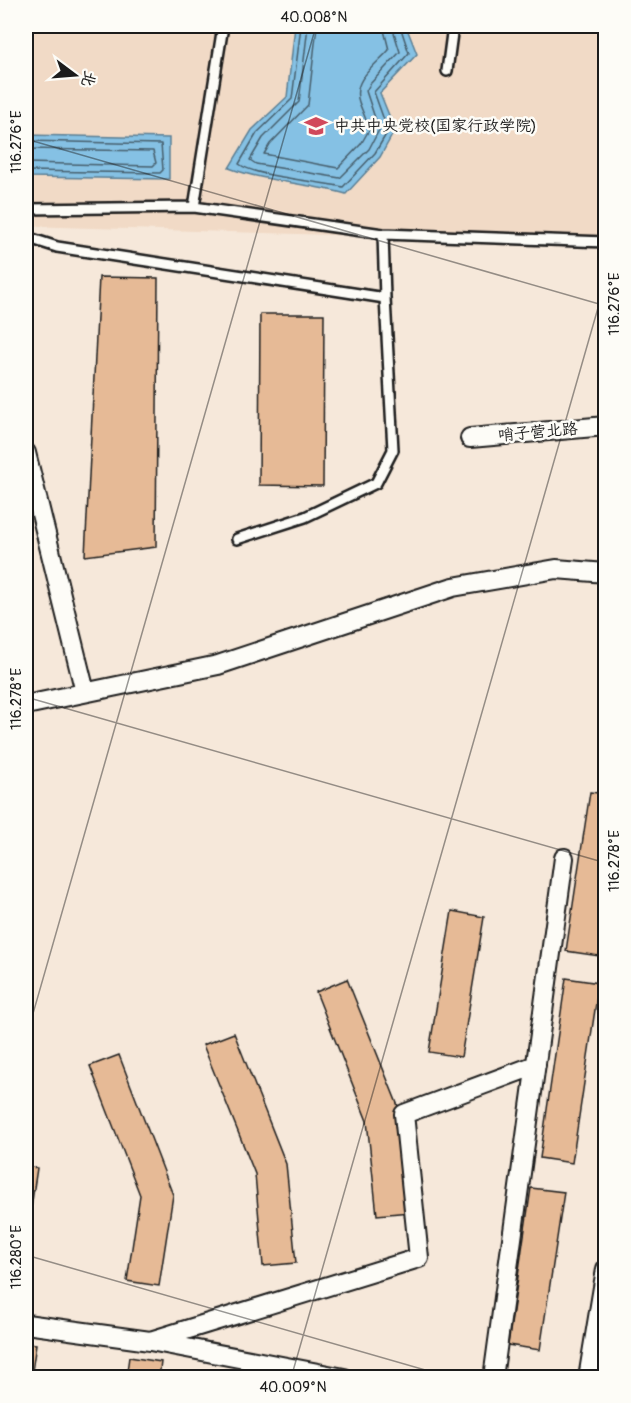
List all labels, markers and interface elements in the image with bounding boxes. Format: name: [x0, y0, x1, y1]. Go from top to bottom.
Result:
text: 40.008°N: [281, 8, 348, 27]
north arrow: [45, 45, 105, 105]
text: 北: [77, 68, 100, 89]
text: 116.276°E: [7, 110, 26, 174]
school or university icon: 中共中央党校(国家行政学院): [303, 113, 329, 139]
place label: 中共中央党校(国家行政学院): [334, 116, 537, 136]
text: 116.276°E: [605, 272, 624, 336]
street label: 哨子营北路: [497, 419, 579, 445]
text: 116.278°E: [7, 668, 26, 730]
text: 116.278°E: [605, 830, 624, 892]
text: 116.280°E: [7, 1225, 26, 1289]
text: 40.009°N: [259, 1378, 327, 1397]

